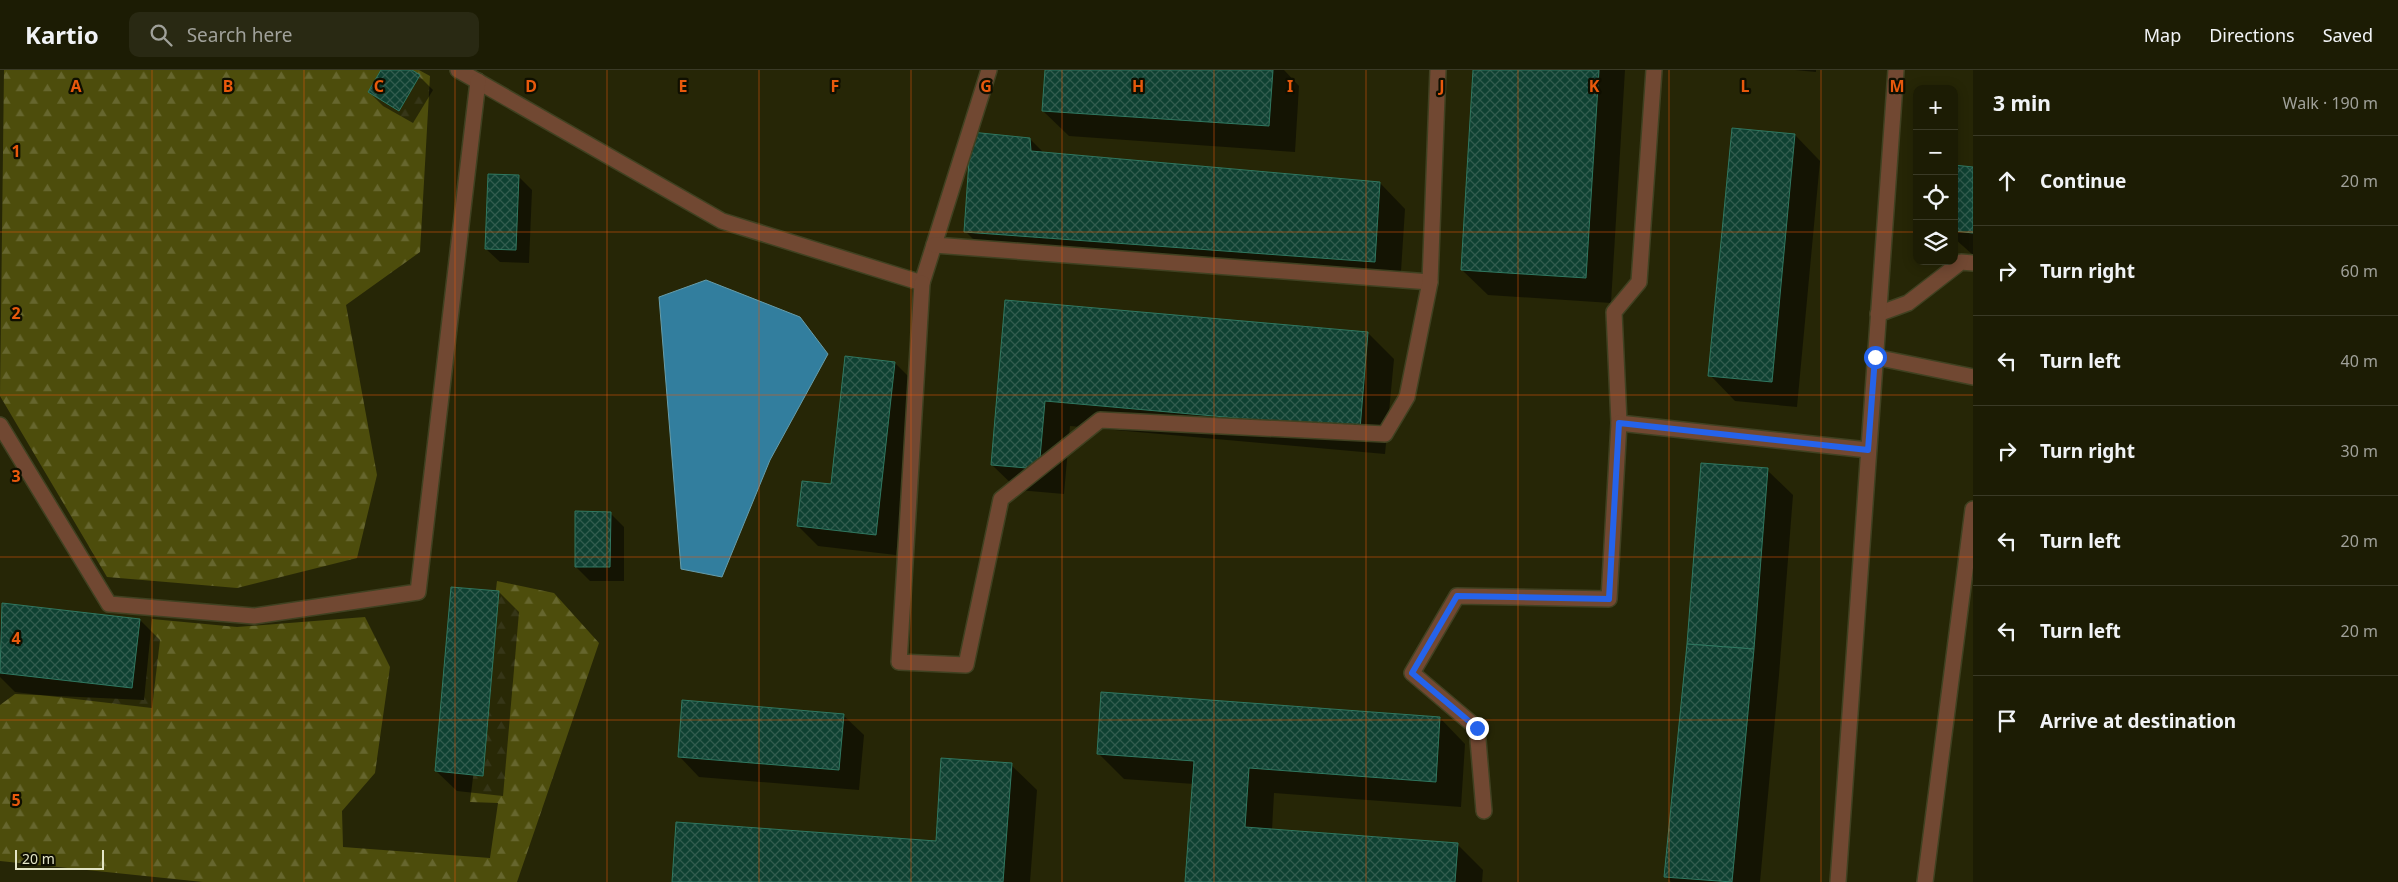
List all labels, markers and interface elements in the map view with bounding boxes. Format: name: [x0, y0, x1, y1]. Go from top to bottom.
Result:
search box: [129, 12, 479, 57]
text: Kartio: [25, 18, 99, 51]
icon: search: [147, 21, 175, 49]
text: Search here: [187, 22, 292, 48]
text: Map: [2144, 23, 2181, 47]
text: Directions: [2209, 23, 2295, 47]
text: Saved: [2323, 23, 2373, 47]
text: A: [70, 75, 82, 97]
text: B: [223, 75, 233, 97]
text: C: [374, 75, 384, 97]
text: D: [525, 75, 537, 97]
text: E: [679, 75, 688, 97]
text: F: [831, 75, 839, 97]
text: G: [980, 75, 992, 97]
text: H: [1132, 75, 1144, 97]
text: I: [1287, 75, 1293, 97]
text: J: [1437, 75, 1445, 97]
text: K: [1589, 75, 1600, 97]
text: L: [1741, 75, 1750, 97]
text: M: [1889, 75, 1905, 97]
map controls: [1913, 85, 1958, 265]
button: +: [1913, 85, 1958, 130]
text: 3 min: [1993, 89, 2051, 117]
text: Walk · 190 m: [2283, 92, 2378, 114]
button: −: [1913, 130, 1958, 175]
text: 1: [11, 140, 21, 162]
icon: ahead: [1993, 167, 2021, 195]
text: Continue: [2040, 168, 2126, 194]
text: 20 m: [2341, 170, 2378, 192]
button: locate: [1913, 175, 1958, 220]
button: layers: [1913, 220, 1958, 265]
icon: right: [1993, 257, 2021, 285]
text: Turn right: [2040, 258, 2135, 284]
text: 60 m: [2341, 260, 2378, 282]
text: 2: [11, 302, 21, 324]
route start: [1864, 346, 1887, 369]
icon: left: [1993, 347, 2021, 375]
text: Turn left: [2040, 348, 2121, 374]
text: 40 m: [2341, 350, 2378, 372]
icon: right: [1993, 437, 2021, 465]
text: Turn right: [2040, 438, 2135, 464]
text: 30 m: [2341, 440, 2378, 462]
text: 3: [11, 465, 21, 487]
icon: left: [1993, 527, 2021, 555]
text: Turn left: [2040, 528, 2121, 554]
text: 20 m: [2341, 530, 2378, 552]
icon: left: [1993, 617, 2021, 645]
text: Turn left: [2040, 618, 2121, 644]
text: 20 m: [2341, 620, 2378, 642]
text: 4: [11, 627, 21, 649]
icon: arrive: [1993, 707, 2021, 735]
text: Arrive at destination: [2040, 708, 2236, 734]
route end: [1466, 717, 1489, 740]
text: 5: [11, 789, 21, 811]
scale bar: [15, 847, 104, 870]
text: 20 m: [22, 849, 55, 868]

